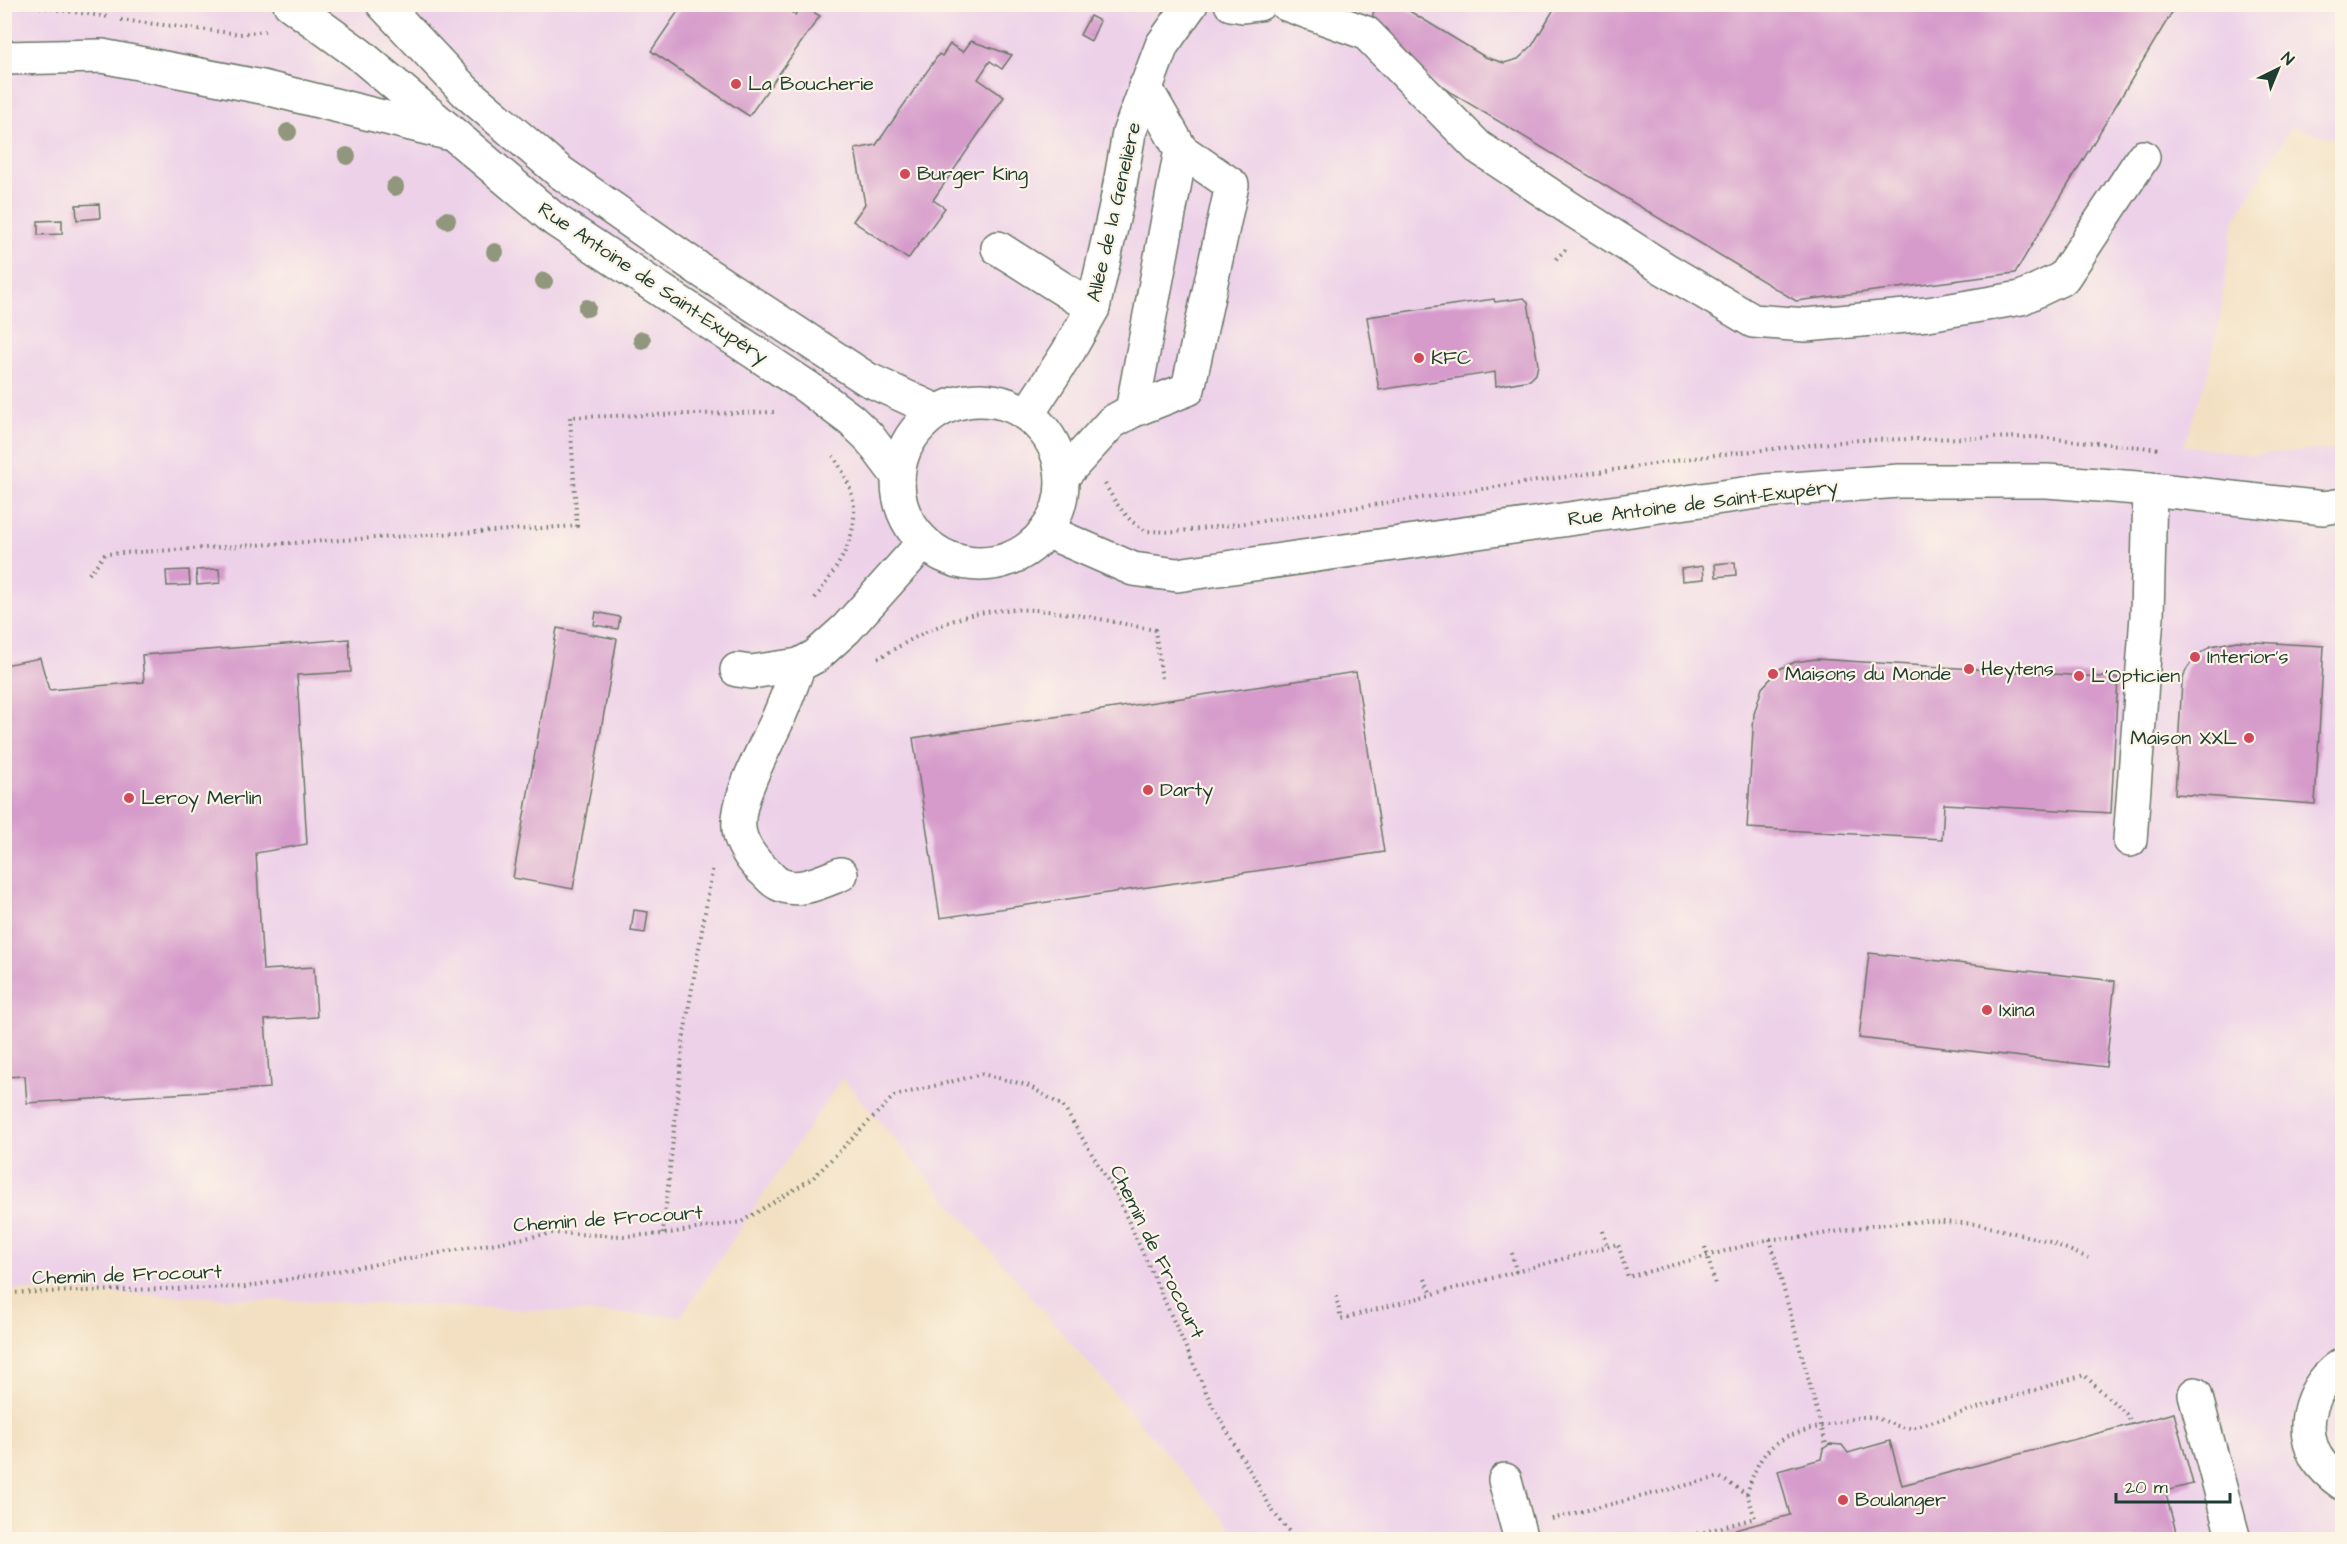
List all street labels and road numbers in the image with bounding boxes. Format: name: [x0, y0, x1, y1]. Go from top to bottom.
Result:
street label: Allée de la Genelière: [1080, 119, 1148, 305]
street label: Rue Antoine de Saint-Exupéry: [532, 195, 774, 372]
street label: Rue Antoine de Saint-Exupéry: [1566, 473, 1840, 534]
street label: Chemin de Frocourt: [1103, 1161, 1211, 1343]
street label: Chemin de Frocourt: [512, 1198, 704, 1240]
street label: Chemin de Frocourt: [32, 1258, 222, 1292]

